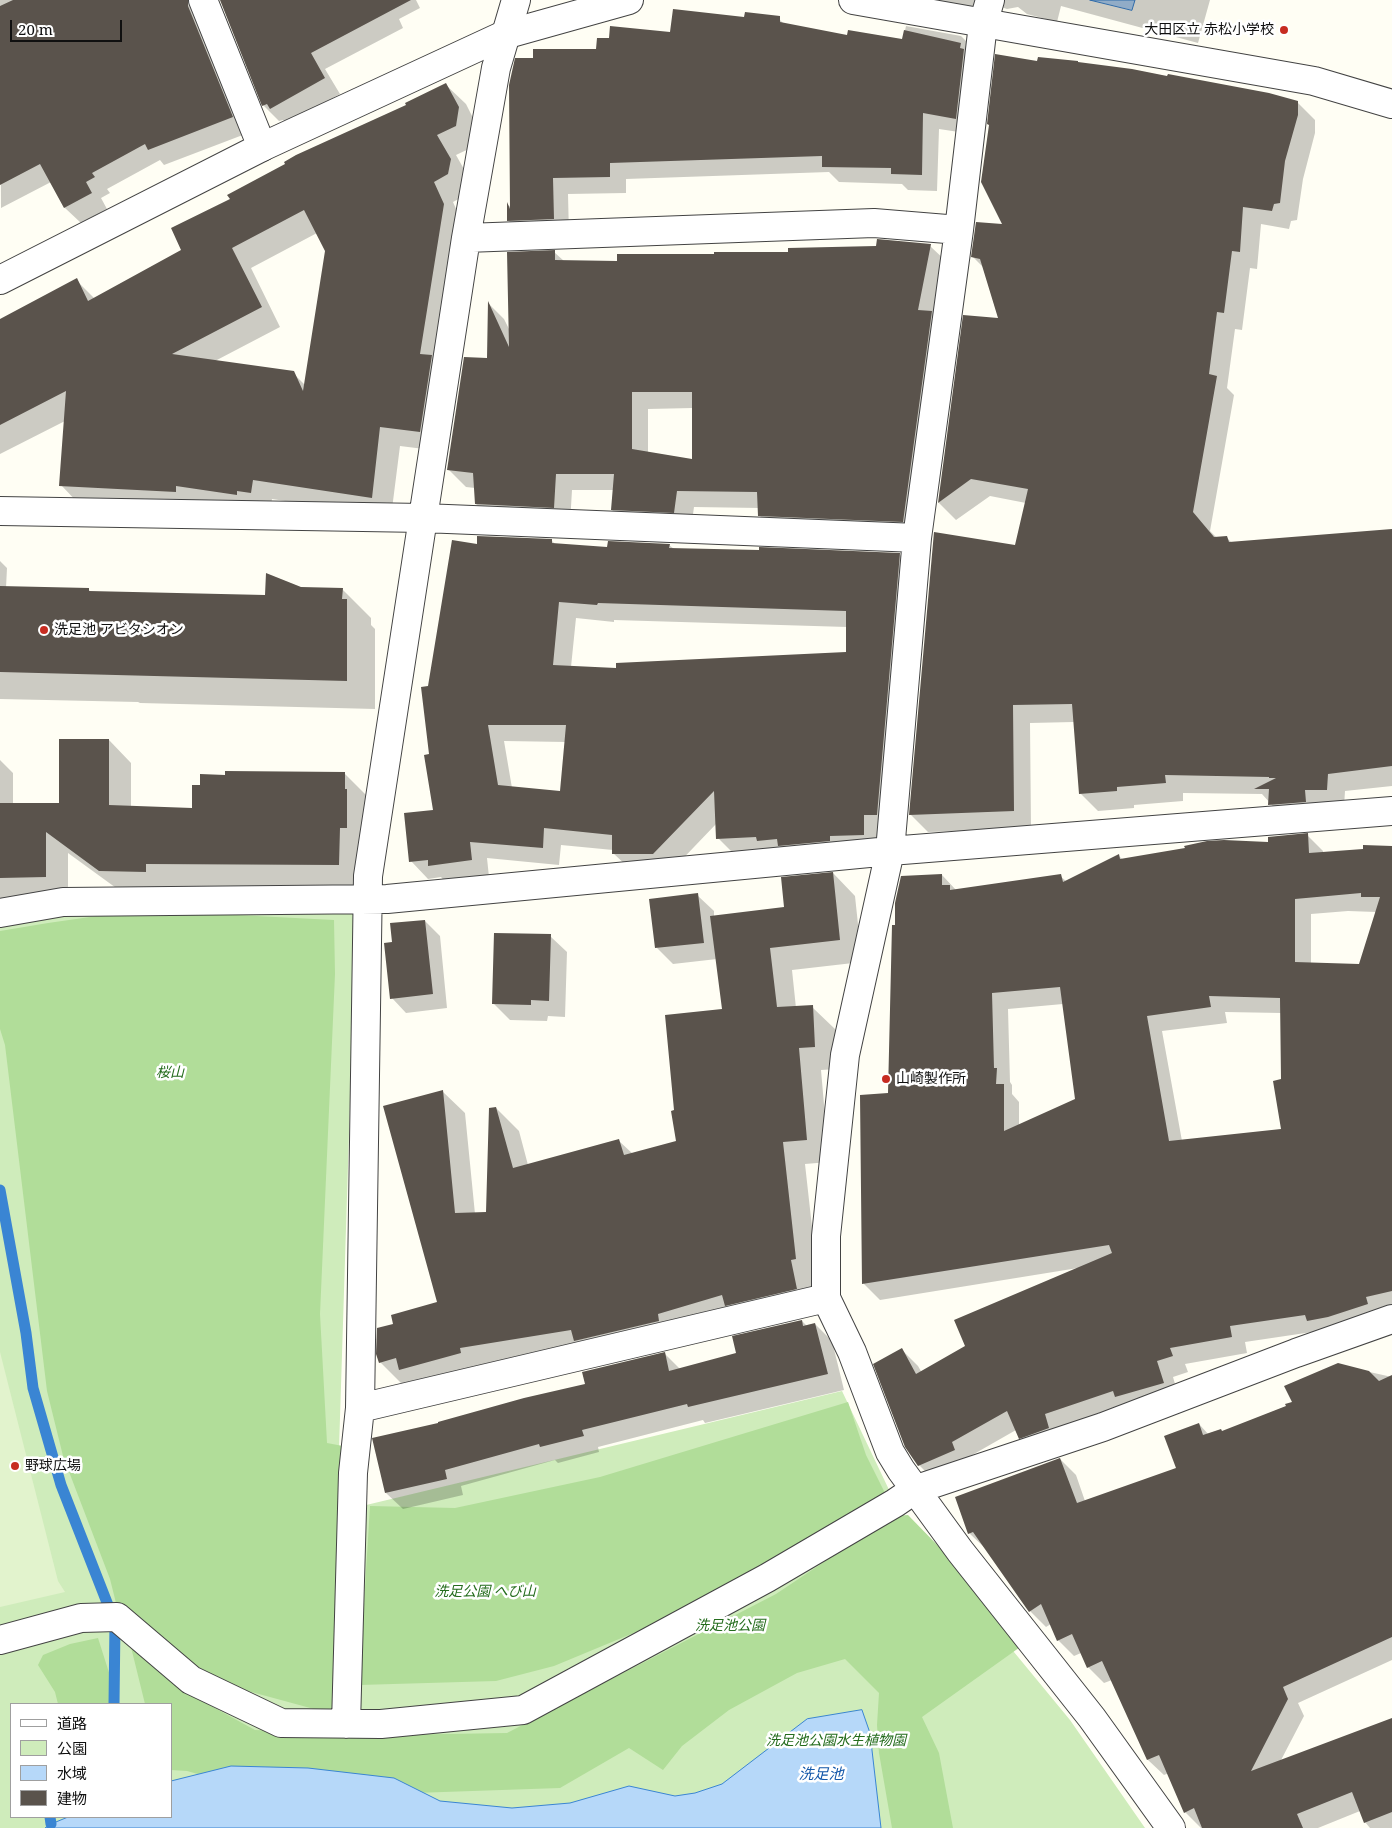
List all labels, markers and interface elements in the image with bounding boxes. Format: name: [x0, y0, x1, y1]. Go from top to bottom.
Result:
scale bar: [12, 10, 125, 42]
text: 20 m: [18, 19, 53, 39]
place label: 大田区立 赤松小学校: [1144, 22, 1274, 38]
marker: 大田区立 赤松小学校: [1278, 24, 1290, 36]
place label: 洗足池 アビタシオン: [54, 622, 184, 638]
marker: 洗足池 アビタシオン: [38, 624, 50, 636]
park label: 桜山: [156, 1065, 184, 1081]
place label: 山崎製作所: [896, 1071, 966, 1087]
marker: 山崎製作所: [880, 1073, 892, 1085]
place label: 野球広場: [25, 1458, 81, 1474]
marker: 野球広場: [9, 1460, 21, 1472]
park label: 洗足公園 へび山: [434, 1584, 536, 1600]
park label: 洗足池公園: [695, 1618, 765, 1634]
legend: [10, 1703, 172, 1818]
text: 道路: [57, 1713, 87, 1733]
park label: 洗足池公園水生植物園: [766, 1733, 906, 1749]
text: 公園: [57, 1738, 87, 1758]
text: 水域: [57, 1763, 87, 1783]
water label: 洗足池: [799, 1766, 843, 1784]
text: 建物: [57, 1788, 87, 1808]

